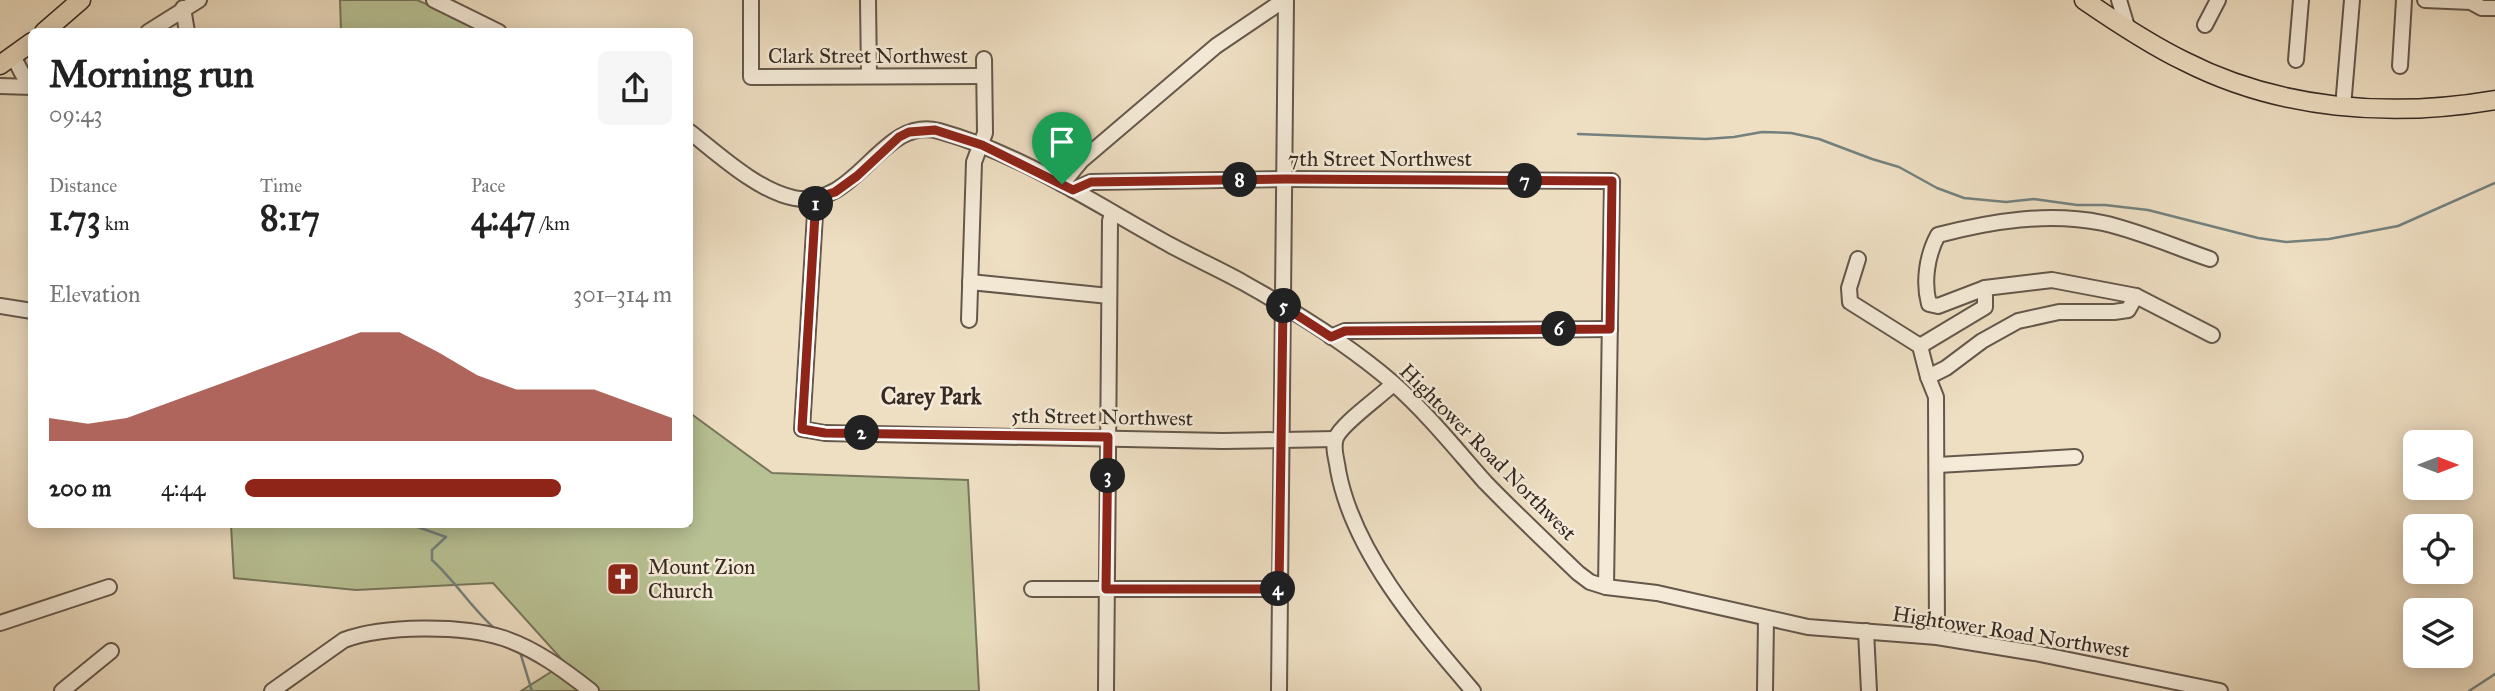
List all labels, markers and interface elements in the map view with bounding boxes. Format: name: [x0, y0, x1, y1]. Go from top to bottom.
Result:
street label: Clark Street Northwest: [768, 43, 968, 69]
text: Morning run: [49, 51, 254, 97]
button: share: [598, 51, 672, 125]
text: 09:43: [49, 100, 103, 128]
pin: [1032, 112, 1092, 184]
icon: arrive: [1043, 123, 1081, 161]
street label: 7th Street Northwest: [1288, 146, 1472, 172]
pin: 8: [1222, 162, 1258, 198]
pin: 7: [1508, 164, 1542, 198]
text: 8: [1234, 168, 1245, 191]
text: 7: [1519, 169, 1530, 192]
text: Distance: [49, 174, 117, 197]
text: Time: [260, 174, 302, 197]
text: Pace: [471, 174, 505, 197]
pin: 1: [798, 186, 834, 222]
text: 1: [812, 192, 819, 215]
text: 1.73: [49, 197, 101, 240]
text: 8:17: [260, 197, 320, 240]
text: 4:47: [471, 197, 536, 240]
text: km: [101, 212, 130, 235]
text: /km: [536, 212, 570, 235]
text: Elevation: [49, 280, 140, 308]
text: 301–314 m: [573, 280, 672, 308]
pin: 5: [1266, 288, 1302, 324]
text: 5: [1279, 294, 1288, 317]
pin: 6: [1542, 312, 1576, 346]
text: 6: [1554, 317, 1563, 340]
street label: Hightower Road Northwest: [1394, 358, 1582, 546]
district label: Carey Park: [881, 382, 983, 411]
street label: 5th Street Northwest: [1011, 402, 1194, 432]
pin: 2: [844, 416, 880, 450]
text: 2: [857, 421, 866, 444]
north arrow: [2403, 430, 2473, 500]
map controls: [2403, 430, 2473, 668]
pin: 3: [1090, 458, 1126, 494]
text: 3: [1104, 464, 1111, 487]
text: 200 m: [49, 474, 111, 502]
text: 4:44: [161, 474, 205, 502]
button: locate: [2403, 514, 2473, 584]
place label: Mount Zion Church: [648, 554, 755, 604]
church icon: Mount Zion Church: [604, 560, 642, 598]
pin: 4: [1260, 572, 1296, 606]
text: 4: [1272, 577, 1283, 600]
button: layers: [2403, 598, 2473, 668]
street label: Hightower Road Northwest: [1891, 600, 2132, 664]

